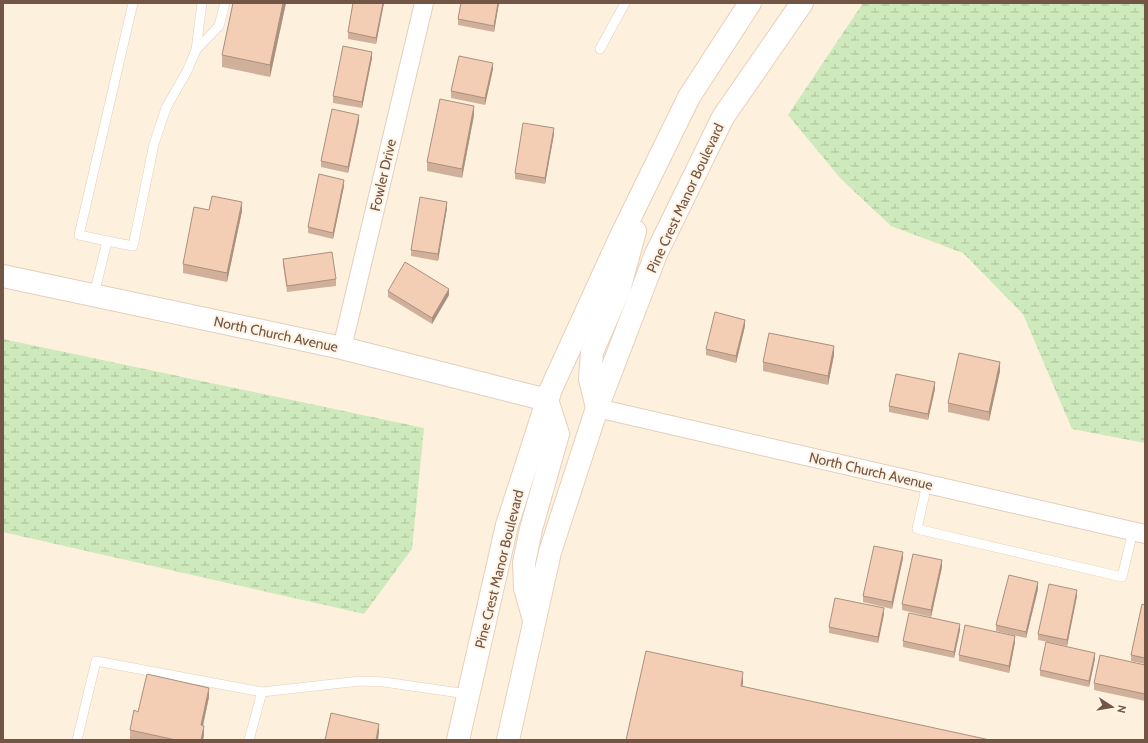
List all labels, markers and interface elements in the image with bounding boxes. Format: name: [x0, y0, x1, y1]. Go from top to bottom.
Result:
street label: Pine Crest Manor Boulevard: [642, 120, 728, 276]
street label: Fowler Drive: [366, 137, 400, 213]
street label: North Church Avenue: [212, 312, 340, 356]
street label: North Church Avenue: [807, 448, 935, 494]
street label: Pine Crest Manor Boulevard: [471, 488, 527, 650]
north arrow: [1092, 687, 1132, 727]
text: N: [1114, 704, 1129, 714]

